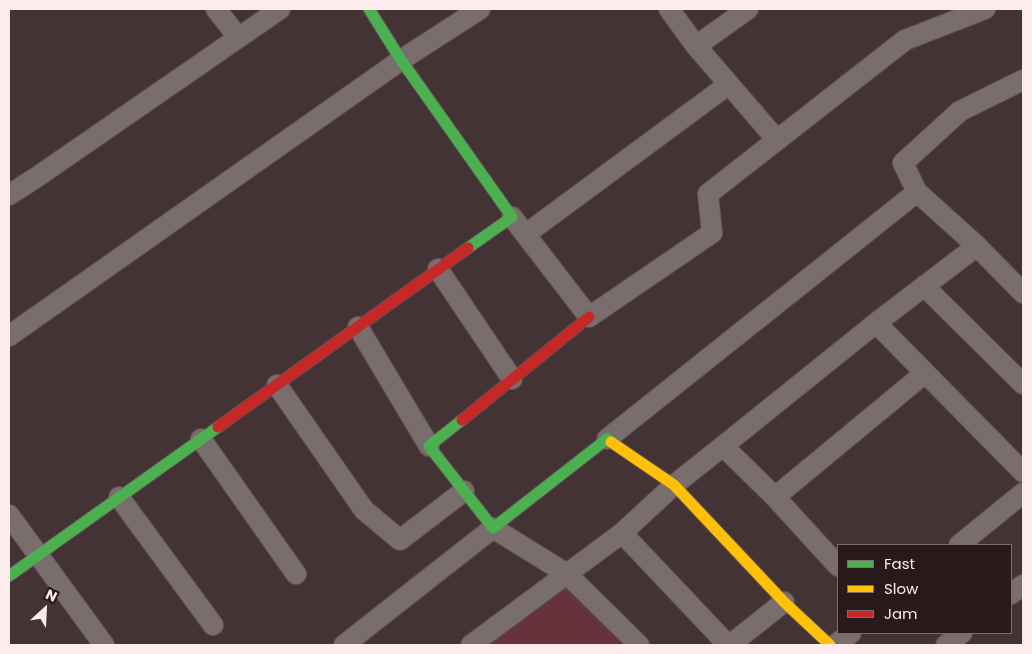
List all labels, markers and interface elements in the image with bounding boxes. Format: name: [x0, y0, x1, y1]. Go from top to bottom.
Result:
legend: [837, 544, 1012, 634]
text: Fast: [884, 553, 915, 574]
text: Slow: [884, 578, 918, 599]
north arrow: [20, 584, 70, 634]
text: N: [42, 584, 60, 607]
text: Jam: [884, 603, 918, 624]

